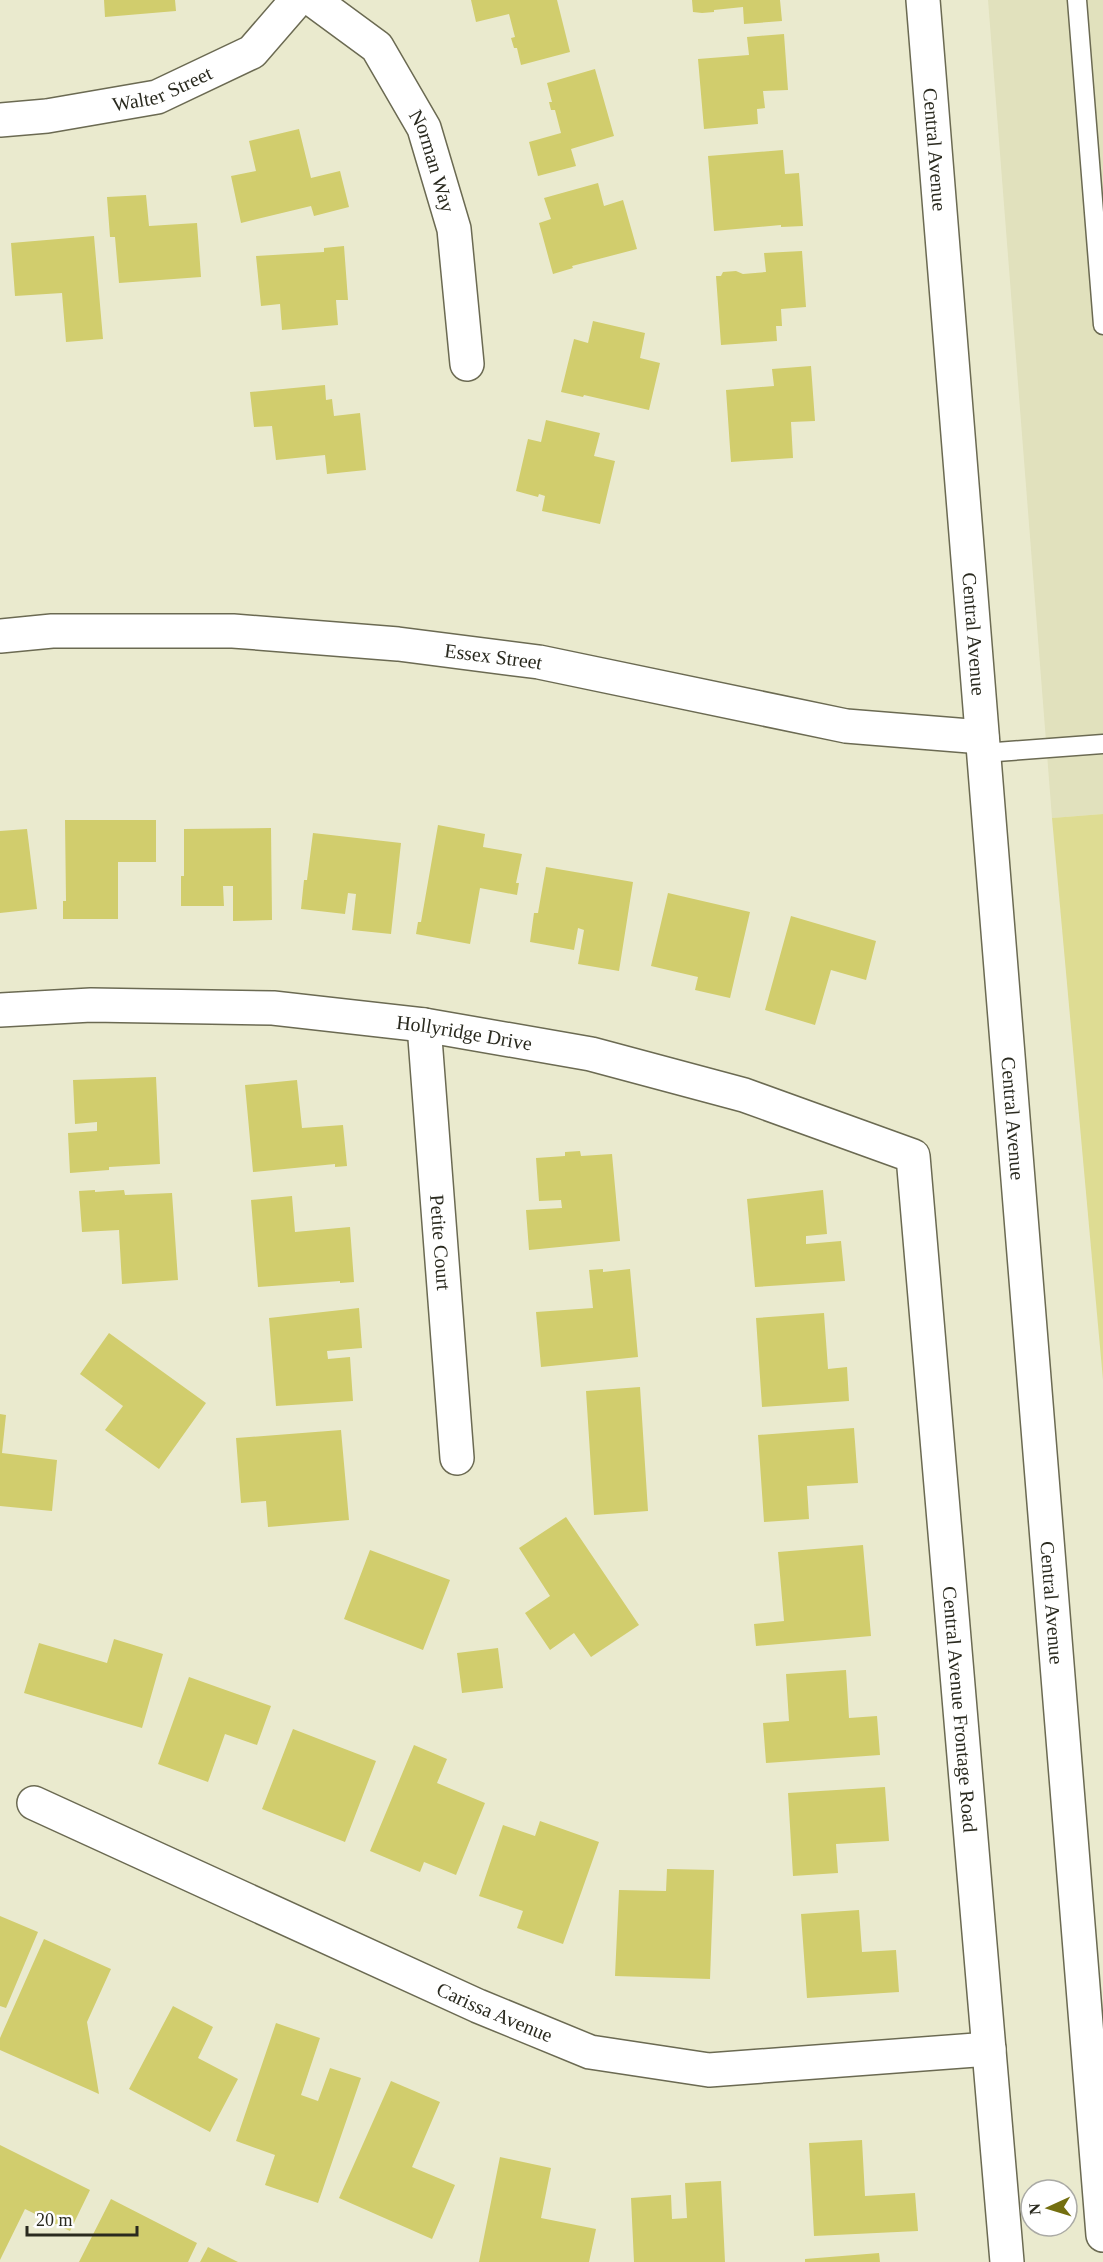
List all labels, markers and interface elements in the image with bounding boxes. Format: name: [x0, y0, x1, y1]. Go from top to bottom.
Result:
street label: Walter Street: [111, 61, 216, 116]
street label: Central Avenue: [919, 87, 951, 212]
street label: Norman Way: [405, 106, 459, 215]
street label: Central Avenue: [958, 571, 990, 697]
street label: Essex Street: [443, 639, 545, 674]
street label: Hollyridge Drive: [395, 1011, 534, 1055]
street label: Central Avenue: [997, 1056, 1029, 1181]
street label: Petite Court: [426, 1194, 455, 1292]
street label: Central Avenue: [1036, 1540, 1068, 1665]
street label: Central Avenue Frontage Road: [939, 1585, 981, 1833]
street label: Carissa Avenue: [433, 1978, 556, 2046]
north arrow: [1019, 2178, 1079, 2238]
scale bar: [27, 2199, 136, 2237]
text: N: [1026, 2202, 1043, 2215]
text: 20 m: [36, 2210, 73, 2230]

